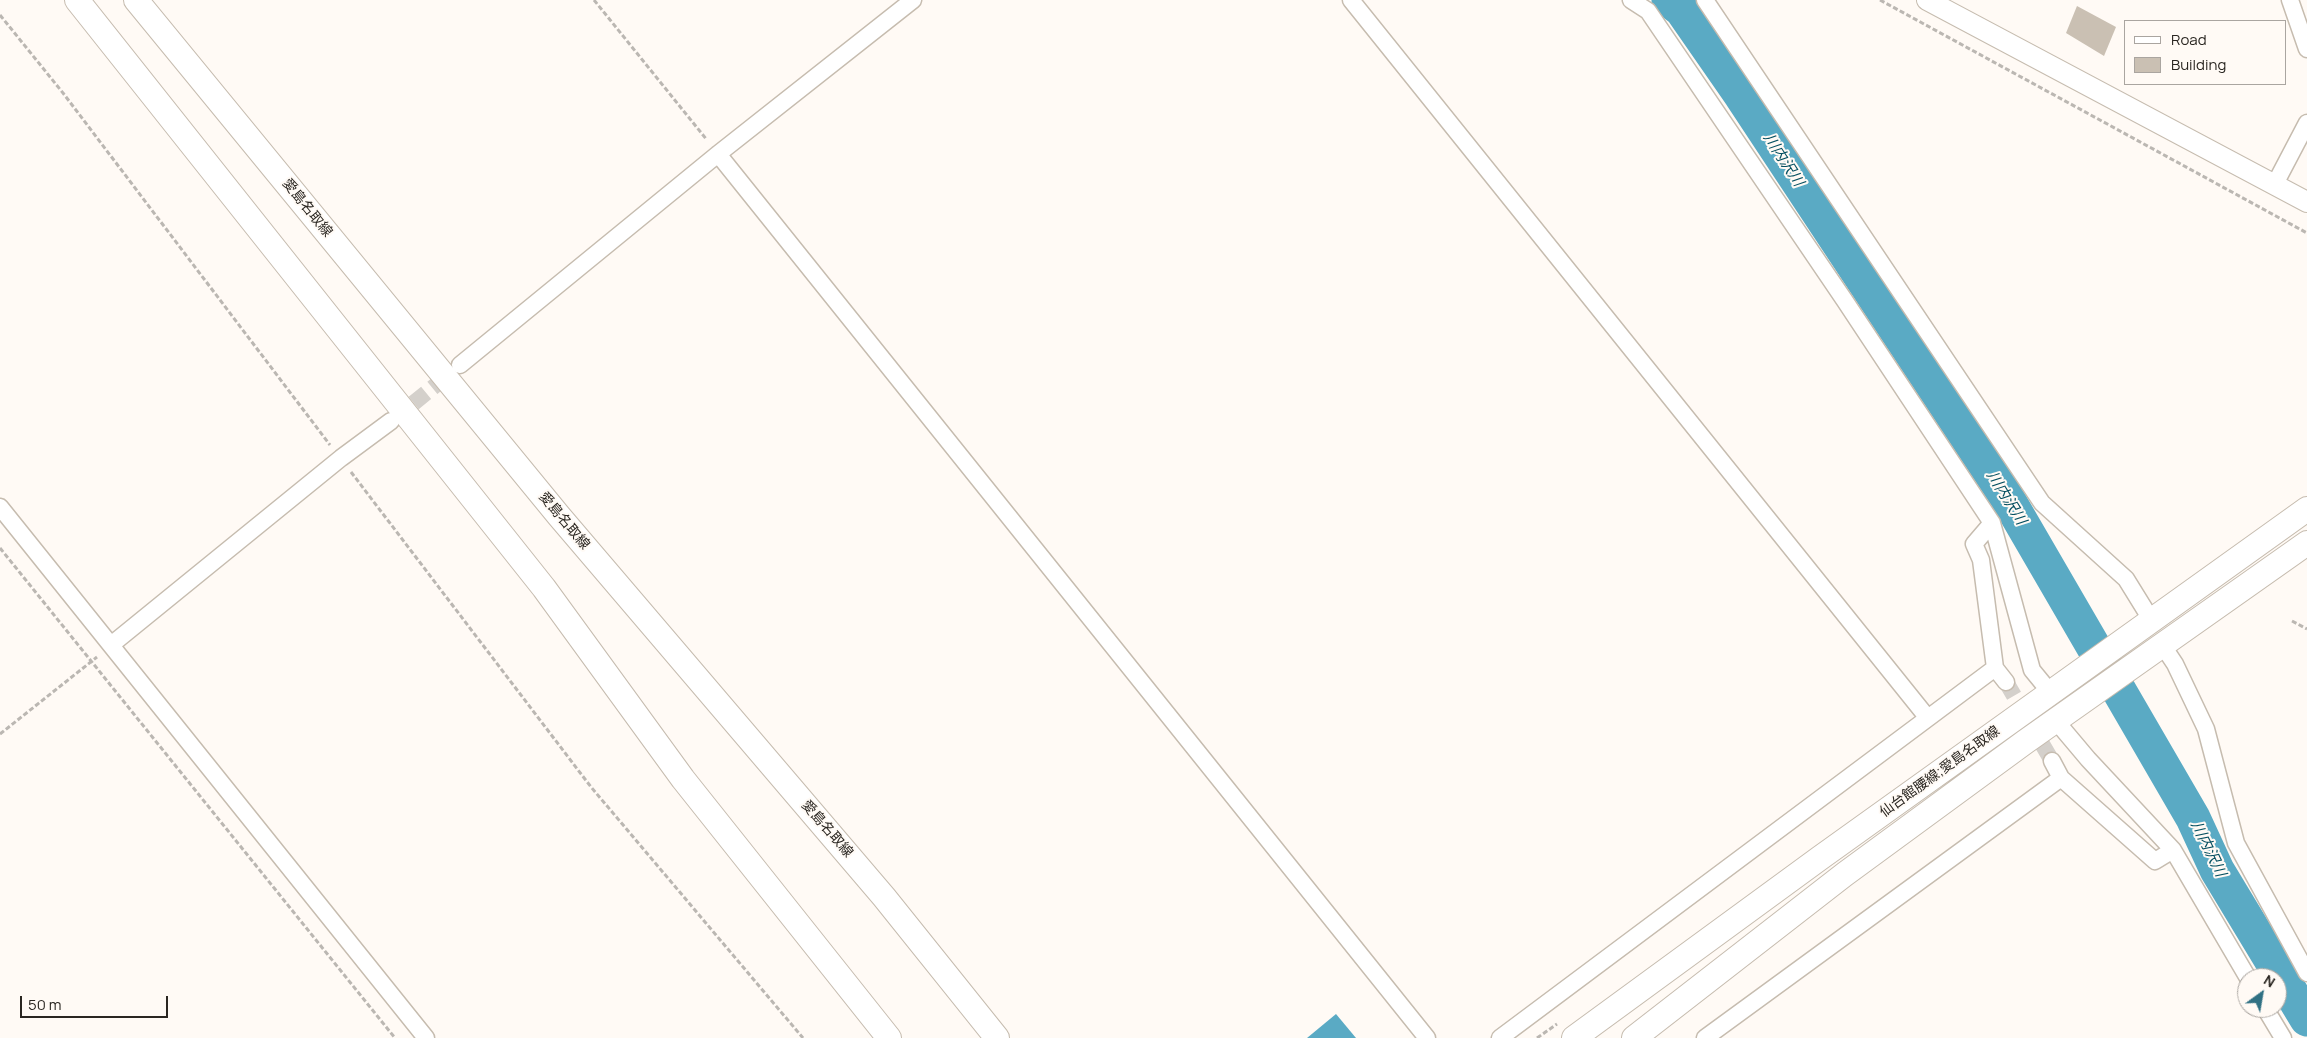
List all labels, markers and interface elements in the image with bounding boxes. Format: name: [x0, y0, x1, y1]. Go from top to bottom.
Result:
legend: [2124, 20, 2287, 85]
text: Road: [2171, 29, 2207, 50]
text: Building: [2171, 54, 2226, 75]
water label: 川内沢川: [1759, 130, 1807, 190]
street label: 愛島名取線: [278, 176, 336, 240]
water label: 川内沢川: [1982, 468, 2030, 528]
street label: 愛島名取線: [535, 489, 593, 553]
street label: 仙台館腰線;愛島名取線: [1877, 723, 2003, 821]
street label: 愛島名取線: [798, 797, 856, 861]
water label: 川内沢川: [2187, 818, 2229, 880]
north arrow: [2237, 968, 2287, 1018]
text: N: [2260, 970, 2279, 991]
scale bar: [22, 986, 170, 1018]
text: 50 m: [28, 994, 62, 1015]

